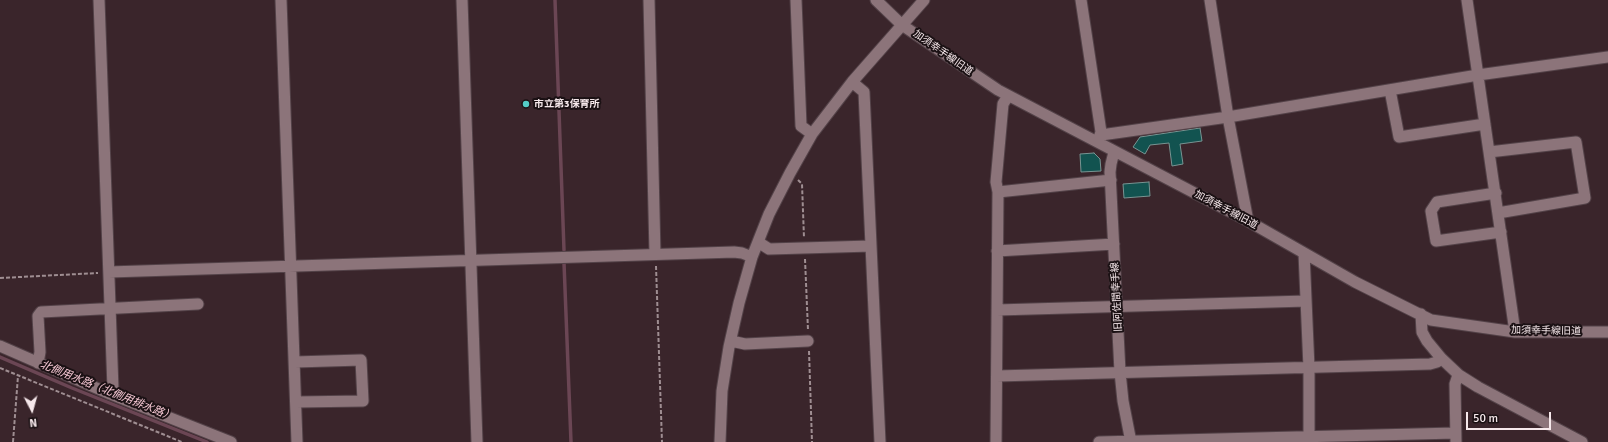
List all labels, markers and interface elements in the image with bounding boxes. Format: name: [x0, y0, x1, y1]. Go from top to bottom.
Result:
street label: 加須幸手線旧道: [911, 28, 975, 78]
place label: 市立第3保育所: [534, 98, 599, 110]
marker: 市立第3保育所: [521, 99, 531, 109]
street label: 加須幸手線旧道: [1192, 188, 1260, 232]
street label: 旧阿佐間幸手線: [1109, 262, 1125, 332]
street label: 加須幸手線旧道: [1511, 324, 1581, 338]
water label: 北側用水路（北側用排水路）: [38, 358, 176, 424]
north arrow: [12, 390, 52, 430]
scale bar: [1468, 404, 1553, 430]
text: 50 m: [1473, 411, 1498, 426]
text: N: [29, 416, 38, 429]

